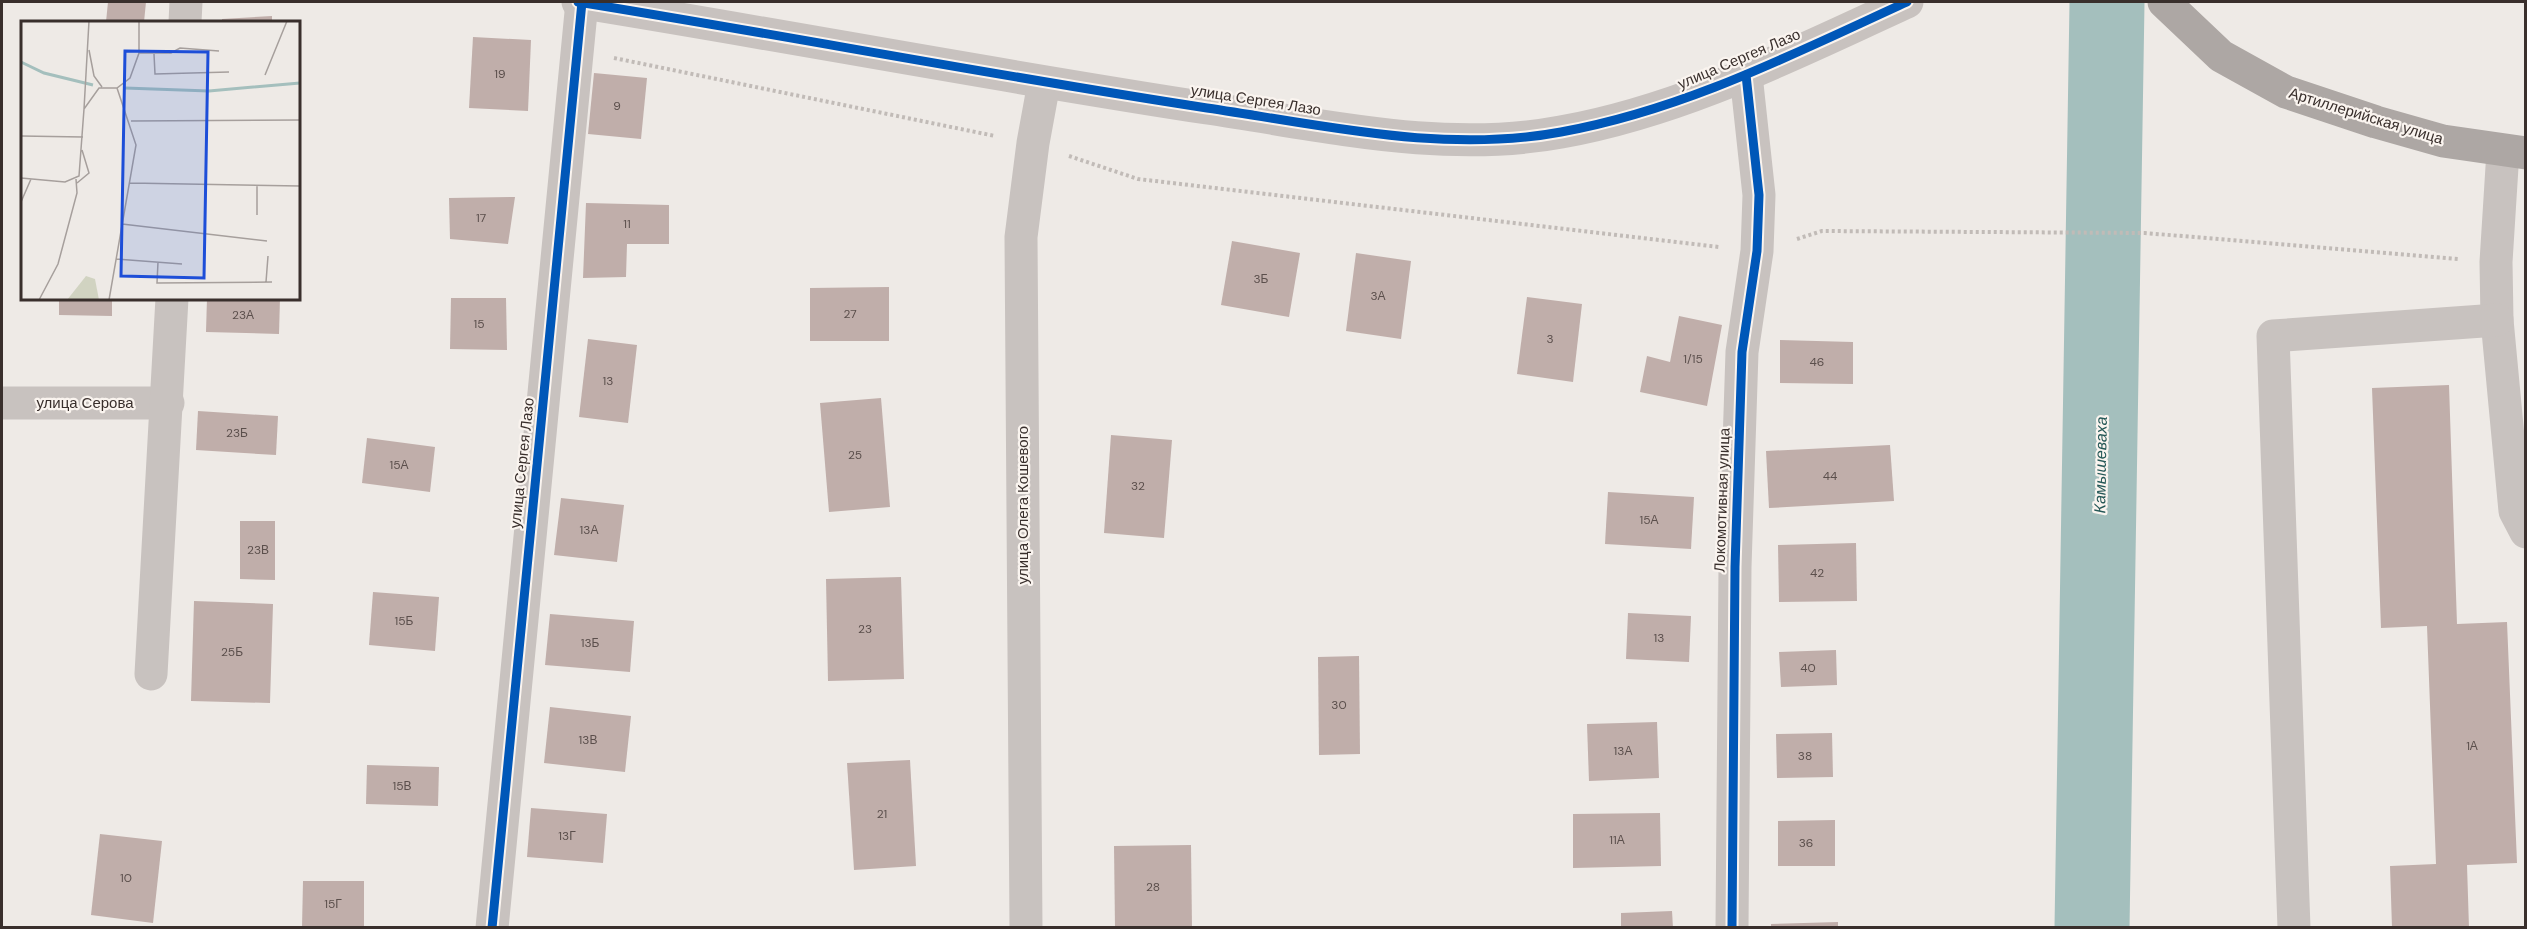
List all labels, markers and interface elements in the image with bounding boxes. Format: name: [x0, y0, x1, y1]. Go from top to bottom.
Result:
inset map: [21, 21, 300, 300]
street label: улица Сергея Лазо: [1675, 24, 1803, 94]
house number: 19: [494, 66, 506, 82]
street label: улица Сергея Лазо: [1190, 80, 1322, 120]
street label: Артиллерийская улица: [2286, 83, 2446, 149]
house number: 9: [613, 98, 621, 114]
house number: 17: [476, 210, 486, 226]
house number: 11: [623, 216, 631, 232]
house number: 3Б: [1254, 271, 1269, 287]
house number: 3А: [1370, 288, 1386, 304]
house number: 27: [843, 306, 857, 322]
house number: 23А: [232, 307, 254, 323]
house number: 15: [473, 316, 485, 332]
house number: 3: [1546, 331, 1554, 347]
house number: 1/15: [1683, 351, 1703, 367]
house number: 46: [1810, 354, 1824, 370]
house number: 13: [603, 373, 613, 389]
street label: улица Серова: [36, 393, 134, 413]
street label: улица Сергея Лазо: [505, 397, 539, 529]
water label: Камышеваха: [2089, 416, 2112, 514]
house number: 23Б: [226, 425, 248, 441]
street label: улица Олега Кошевого: [1013, 426, 1033, 584]
street label: Локомотивная улица: [1709, 427, 1735, 573]
house number: 25: [848, 447, 862, 463]
house number: 15А: [389, 457, 409, 473]
house number: 44: [1823, 468, 1837, 484]
house number: 32: [1131, 478, 1145, 494]
house number: 15А: [1639, 512, 1659, 528]
house number: 13А: [580, 522, 598, 538]
house number: 23В: [247, 542, 269, 558]
house number: 42: [1810, 565, 1824, 581]
house number: 15Б: [395, 613, 414, 629]
house number: 23: [858, 621, 872, 637]
house number: 13: [1654, 630, 1664, 646]
house number: 13Б: [581, 635, 599, 651]
house number: 25Б: [221, 644, 243, 660]
house number: 40: [1800, 660, 1816, 676]
house number: 30: [1331, 697, 1347, 713]
house number: 13В: [579, 732, 597, 748]
house number: 1А: [2466, 738, 2478, 754]
house number: 13А: [1614, 743, 1632, 759]
house number: 38: [1798, 748, 1812, 764]
house number: 15В: [392, 778, 412, 794]
house number: 21: [877, 806, 887, 822]
house number: 13Г: [558, 828, 576, 844]
house number: 11А: [1609, 832, 1625, 848]
house number: 36: [1799, 835, 1813, 851]
house number: 10: [120, 870, 132, 886]
house number: 28: [1146, 879, 1160, 895]
house number: 15Г: [324, 896, 342, 912]

